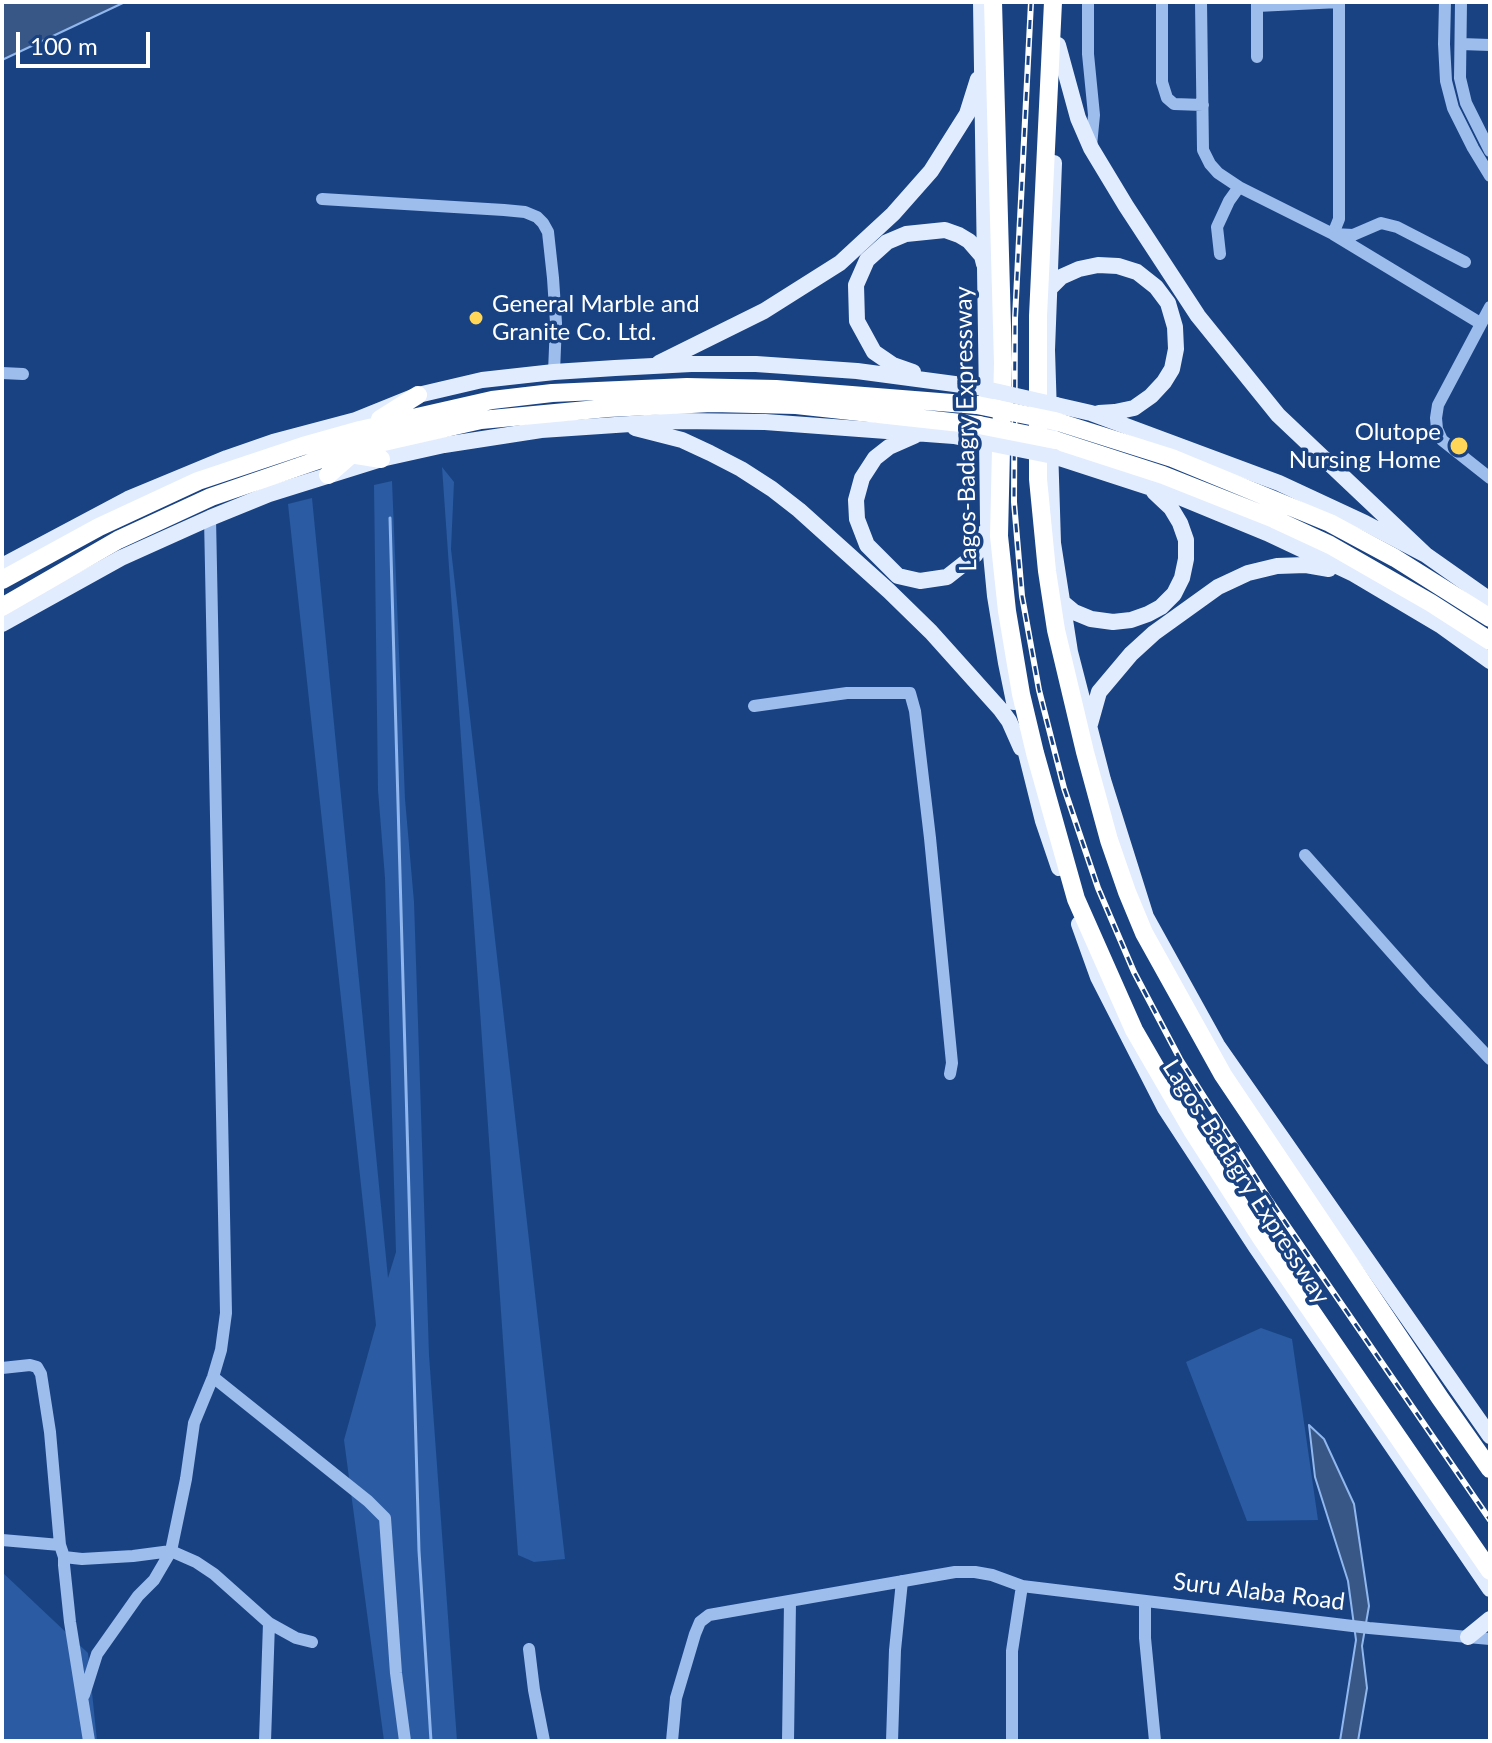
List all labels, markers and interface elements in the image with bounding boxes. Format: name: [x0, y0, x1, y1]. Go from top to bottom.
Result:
scale bar: [20, 16, 154, 66]
text: 100 m: [30, 31, 98, 60]
street label: Lagos-Badagry Expressway: [949, 286, 983, 572]
place label: General Marble and Granite Co. Ltd.: [492, 290, 700, 346]
marker: General Marble and Granite Co. Ltd.: [467, 309, 485, 327]
place label: Olutope Nursing Home: [1289, 418, 1441, 474]
marker: Olutope Nursing Home: [1448, 435, 1470, 457]
street label: Lagos-Badagry Expressway: [1156, 1054, 1336, 1310]
street label: Suru Alaba Road: [1171, 1567, 1347, 1617]

